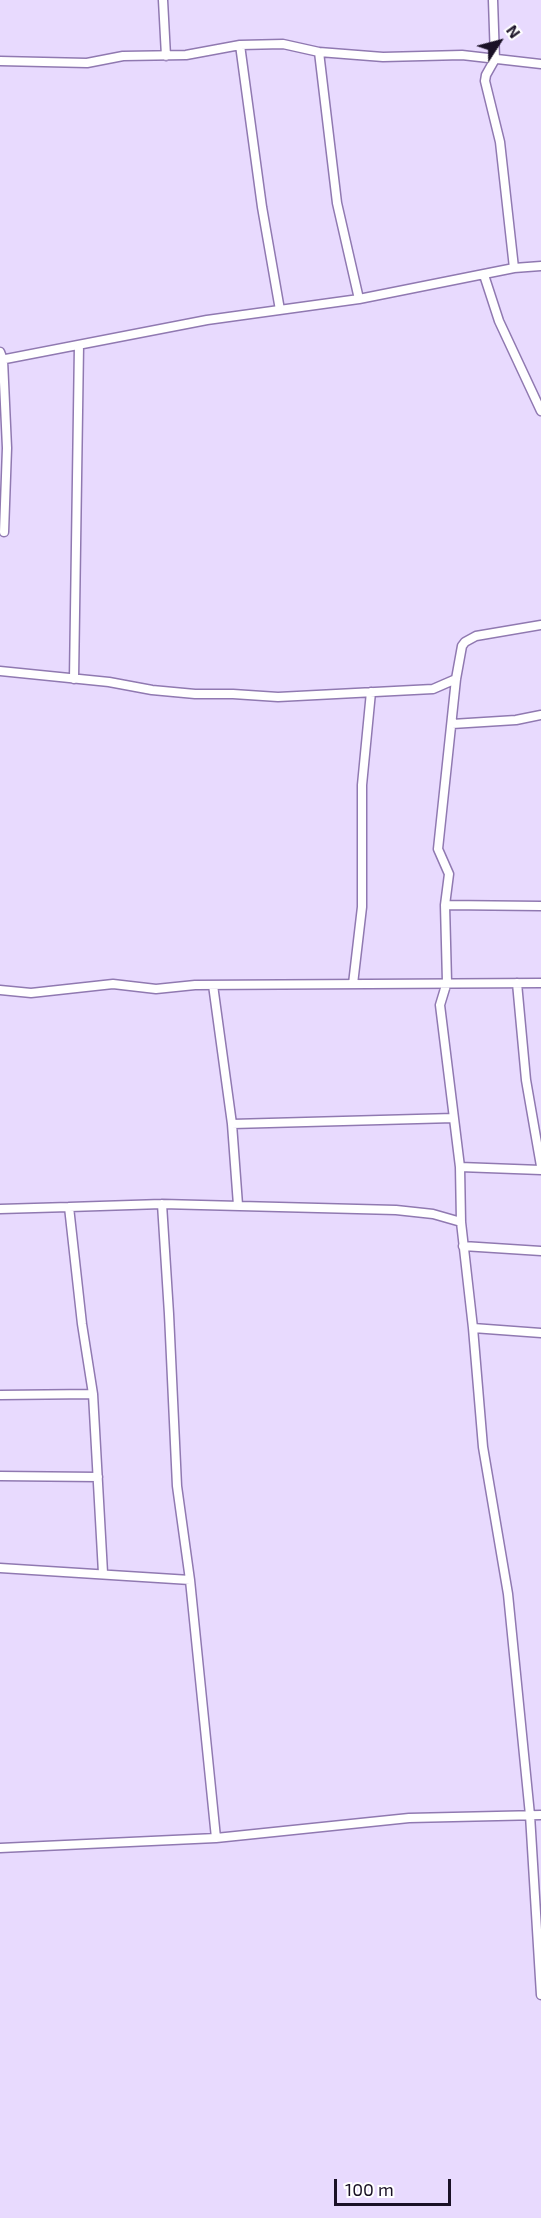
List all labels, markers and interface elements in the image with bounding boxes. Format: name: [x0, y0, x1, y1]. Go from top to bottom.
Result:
north arrow: [469, 12, 529, 72]
text: N: [503, 21, 525, 41]
scale bar: [337, 2167, 454, 2205]
text: 100 m: [345, 2178, 394, 2200]

